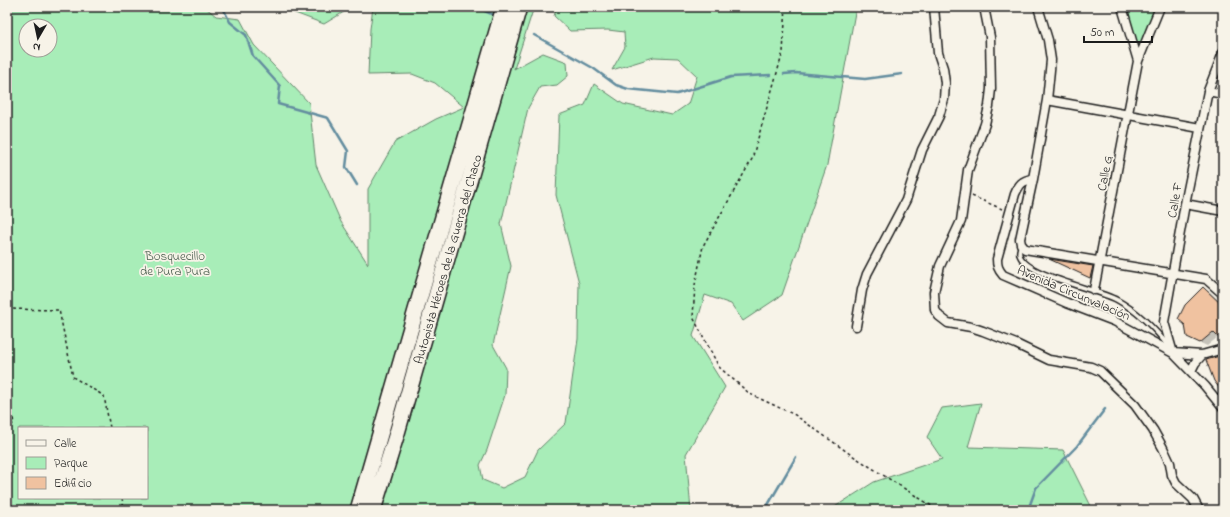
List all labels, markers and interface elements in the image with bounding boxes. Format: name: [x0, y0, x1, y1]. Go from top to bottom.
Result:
north arrow: [18, 18, 58, 58]
scale bar: [1084, 18, 1152, 44]
text: 50 m: [1090, 24, 1114, 42]
text: N: [32, 38, 42, 55]
street label: Autopista Héroes de la Guerra del Chaco: [409, 152, 488, 366]
street label: Calle G: [1093, 154, 1118, 193]
street label: Calle F: [1163, 180, 1188, 220]
park label: Bosquecillo de Pura Pura: [140, 247, 210, 281]
street label: Avenida Circunvalación: [1014, 261, 1133, 326]
legend: [18, 427, 148, 499]
text: Calle: [54, 435, 77, 453]
text: Parque: [54, 455, 88, 473]
text: Edificio: [54, 475, 92, 493]

